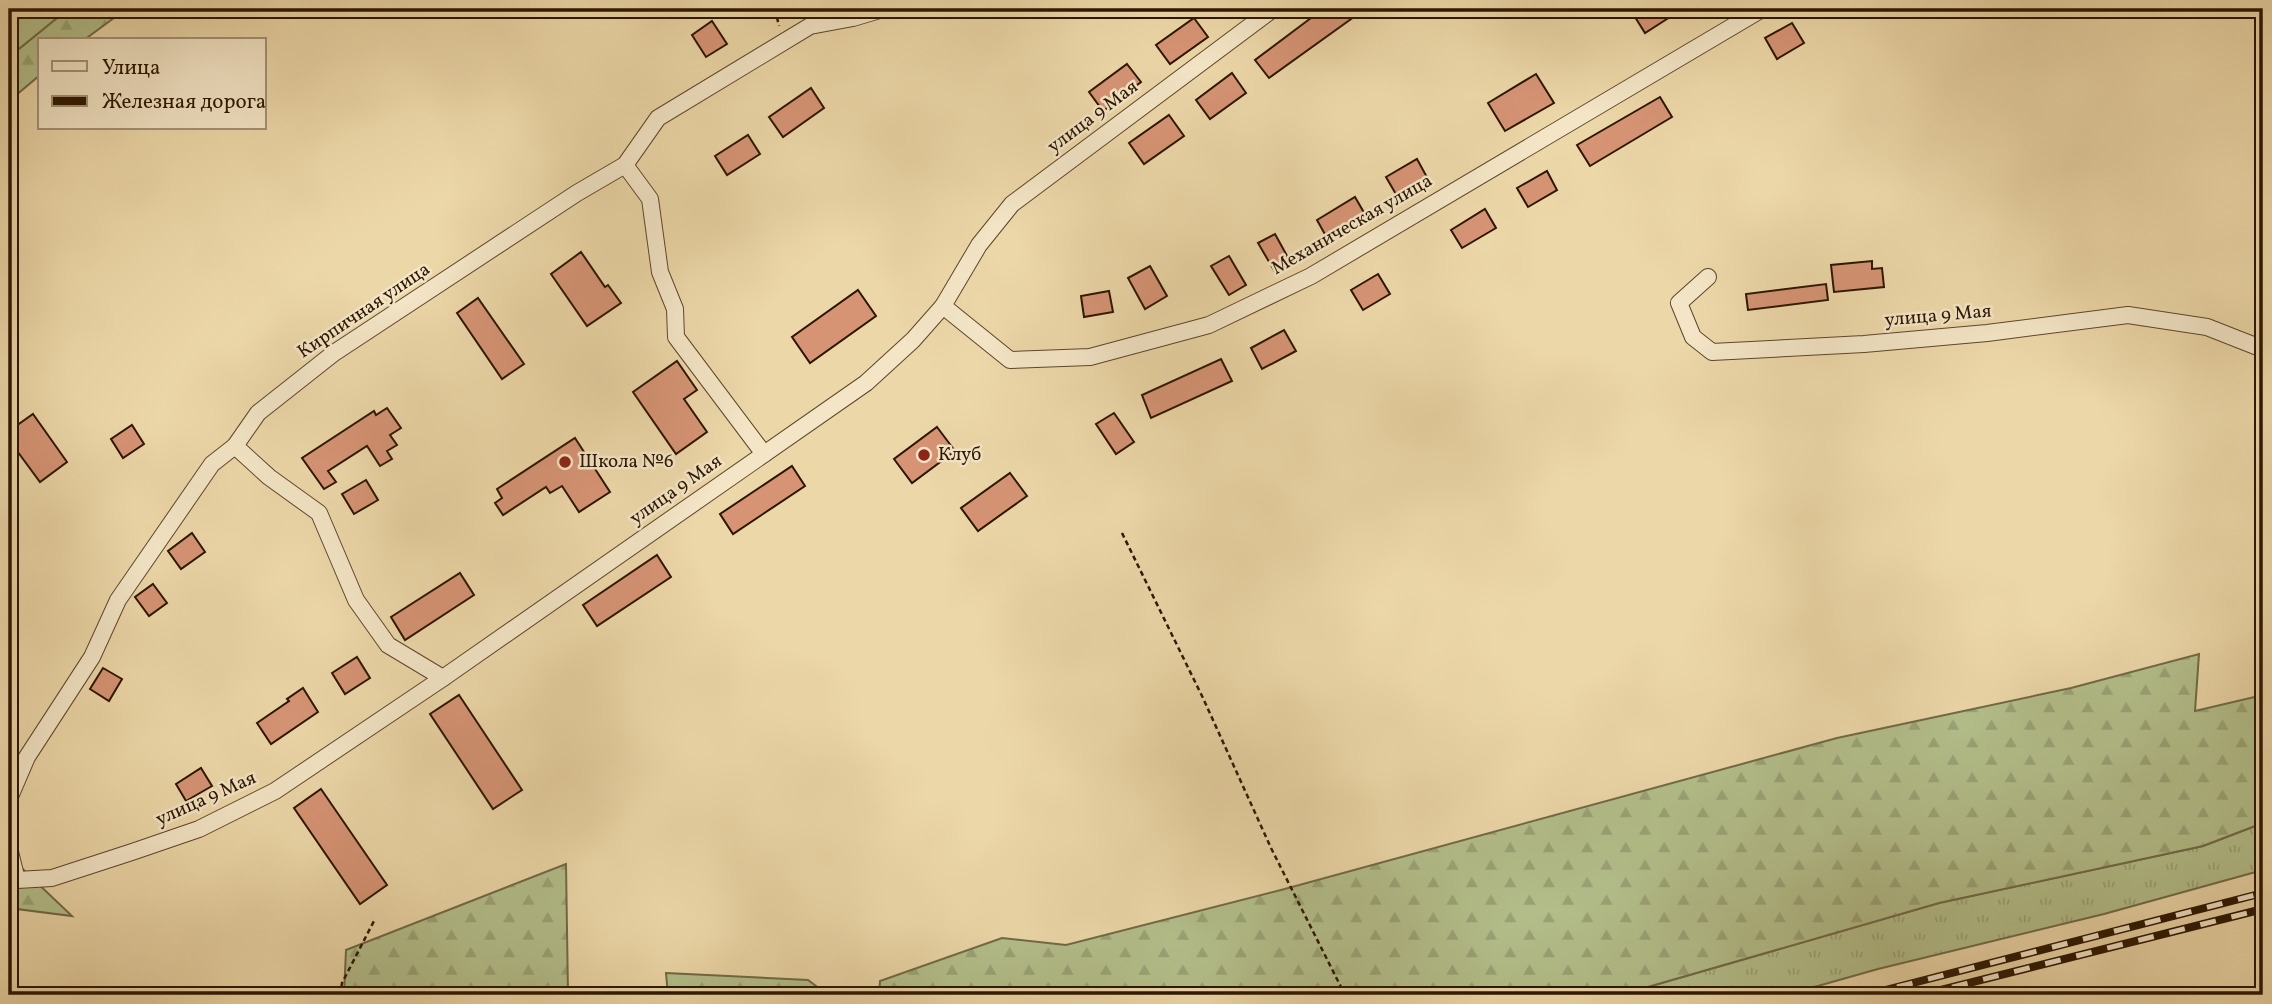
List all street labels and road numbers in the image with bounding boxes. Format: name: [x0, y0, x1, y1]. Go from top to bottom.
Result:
street label: улица 9 Мая: [1042, 74, 1144, 160]
street label: Механическая улица: [1267, 168, 1437, 282]
street label: Кирпичная улица: [292, 257, 436, 365]
street label: улица 9 Мая: [1883, 298, 1993, 334]
street label: улица 9 Мая: [625, 448, 728, 531]
street label: улица 9 Мая: [152, 765, 260, 833]

